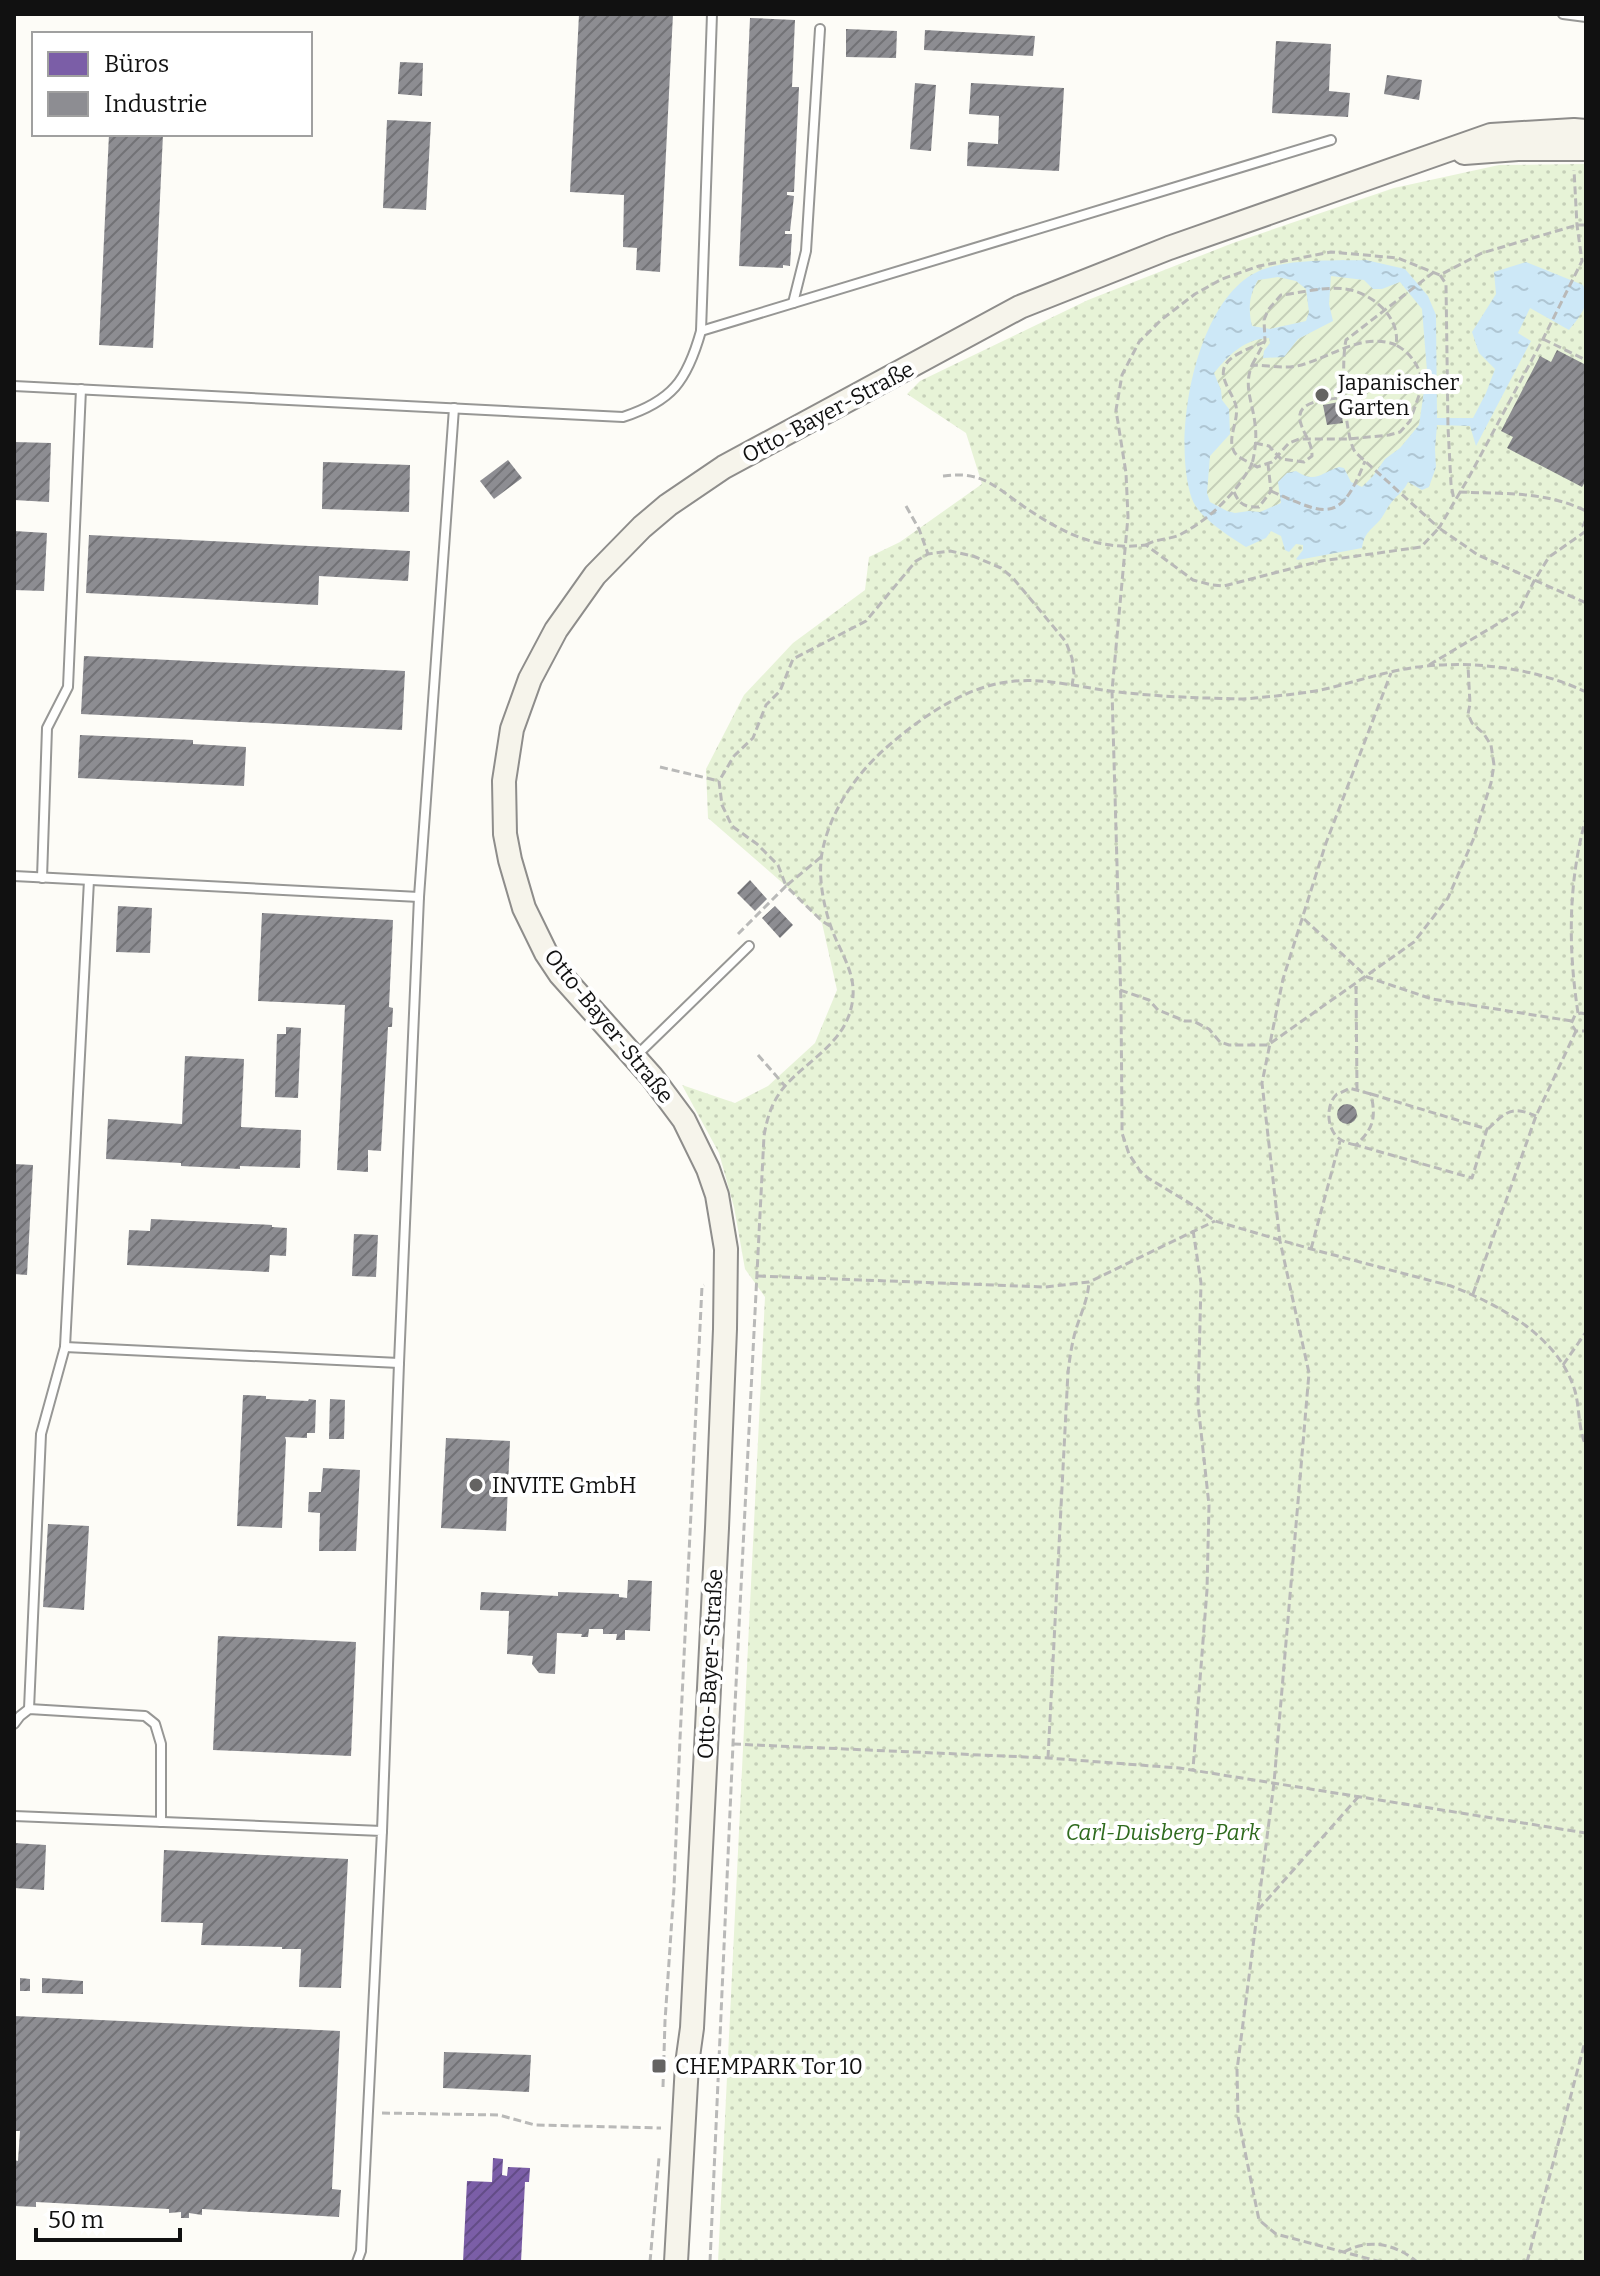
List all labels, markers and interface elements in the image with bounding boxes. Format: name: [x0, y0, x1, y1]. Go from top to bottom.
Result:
legend: [32, 32, 312, 136]
text: Büros: [104, 50, 169, 78]
text: Industrie: [104, 90, 207, 118]
street label: Otto-Bayer-Straße: [737, 355, 919, 469]
place label: Japanischer Garten: [1337, 369, 1460, 421]
marker: Japanischer Garten: [1313, 386, 1331, 404]
street label: Otto-Bayer-Straße: [538, 943, 680, 1109]
place label: INVITE GmbH: [492, 1472, 637, 1499]
marker: INVITE GmbH: [467, 1476, 485, 1494]
street label: Otto-Bayer-Straße: [692, 1568, 728, 1760]
park label: Carl-Duisberg-Park: [1066, 1819, 1261, 1846]
place label: CHEMPARK Tor 10: [675, 2053, 863, 2080]
marker: CHEMPARK Tor 10: [650, 2057, 668, 2075]
scale bar: [36, 2192, 180, 2242]
text: 50 m: [48, 2206, 104, 2234]

